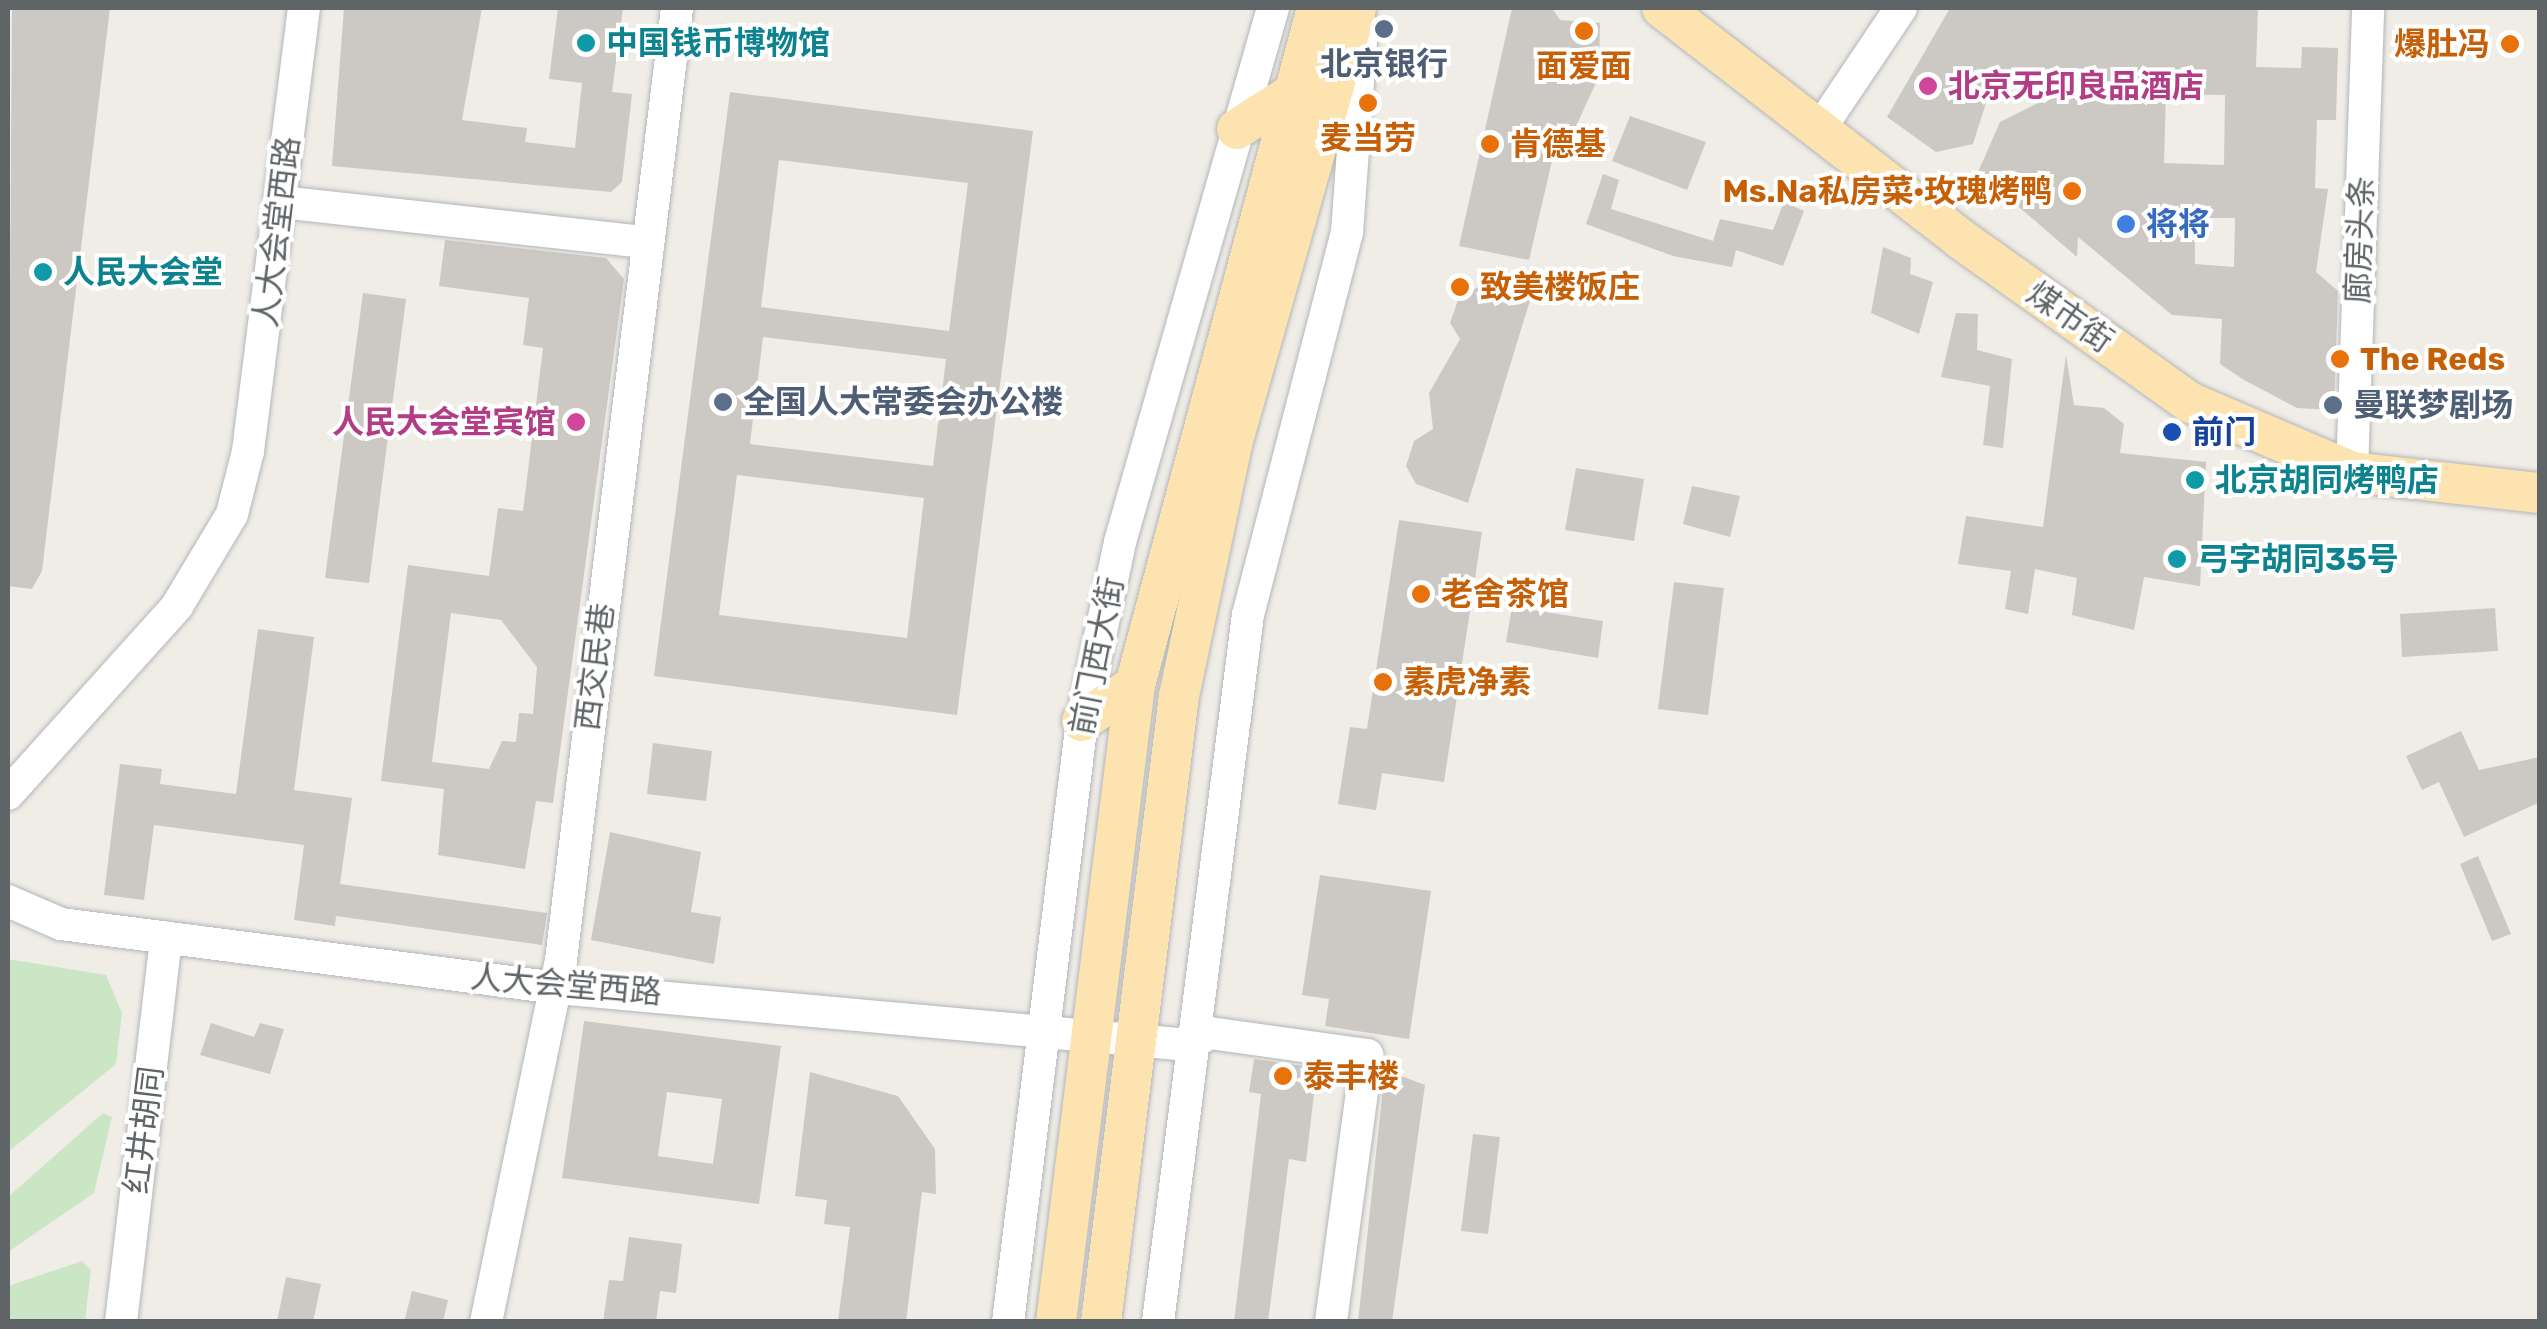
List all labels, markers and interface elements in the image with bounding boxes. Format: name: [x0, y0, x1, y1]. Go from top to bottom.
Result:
marker: 北京银行: [1373, 18, 1395, 40]
marker: 面爱面: [1573, 20, 1595, 42]
place label: 中国钱币博物馆: [606, 24, 830, 62]
place label: 爆肚冯: [2394, 25, 2490, 63]
marker: 中国钱币博物馆: [575, 32, 597, 54]
marker: 爆肚冯: [2499, 33, 2521, 55]
place label: 北京银行: [1320, 45, 1448, 83]
place label: 面爱面: [1536, 47, 1632, 85]
place label: 北京无印良品酒店: [1948, 67, 2204, 105]
marker: 北京无印良品酒店: [1917, 75, 1939, 97]
marker: 麦当劳: [1357, 92, 1379, 114]
place label: 麦当劳: [1320, 119, 1416, 157]
place label: 肯德基: [1510, 125, 1606, 163]
marker: 肯德基: [1479, 133, 1501, 155]
street label: 人大会堂西路: [246, 134, 308, 330]
place label: Ms.Na私房菜·玫瑰烤鸭: [1722, 172, 2052, 210]
street label: 廊房头条: [2339, 175, 2381, 305]
marker: Ms.Na私房菜·玫瑰烤鸭: [2061, 180, 2083, 202]
place label: 将将: [2146, 205, 2210, 243]
marker: 将将: [2115, 213, 2137, 235]
place label: 人民大会堂: [63, 253, 223, 291]
marker: 人民大会堂: [32, 261, 54, 283]
place label: 致美楼饭庄: [1480, 268, 1640, 306]
street label: 煤市街: [2020, 274, 2120, 360]
marker: 致美楼饭庄: [1449, 276, 1471, 298]
place label: The Reds: [2360, 340, 2505, 378]
marker: The Reds: [2329, 348, 2351, 370]
place label: 全国人大常委会办公楼: [743, 383, 1063, 421]
place label: 曼联梦剧场: [2353, 386, 2513, 424]
marker: 全国人大常委会办公楼: [712, 391, 734, 413]
marker: 曼联梦剧场: [2322, 394, 2344, 416]
place label: 人民大会堂宾馆: [332, 403, 556, 441]
marker: 人民大会堂宾馆: [565, 411, 587, 433]
place label: 前门: [2192, 413, 2256, 451]
marker: 前门: [2161, 421, 2183, 443]
place label: 北京胡同烤鸭店: [2215, 461, 2439, 499]
marker: 北京胡同烤鸭店: [2184, 469, 2206, 491]
place label: 弓字胡同35号: [2197, 540, 2399, 578]
marker: 弓字胡同35号: [2166, 548, 2188, 570]
street label: 前门西大街: [1063, 574, 1131, 738]
place label: 老舍茶馆: [1441, 575, 1569, 613]
marker: 老舍茶馆: [1410, 583, 1432, 605]
street label: 西交民巷: [568, 601, 622, 733]
place label: 素虎净素: [1403, 663, 1531, 701]
marker: 素虎净素: [1372, 671, 1394, 693]
street label: 人大会堂西路: [469, 958, 663, 1012]
place label: 泰丰楼: [1303, 1057, 1399, 1095]
street label: 红井胡同: [117, 1064, 171, 1196]
marker: 泰丰楼: [1272, 1065, 1294, 1087]

